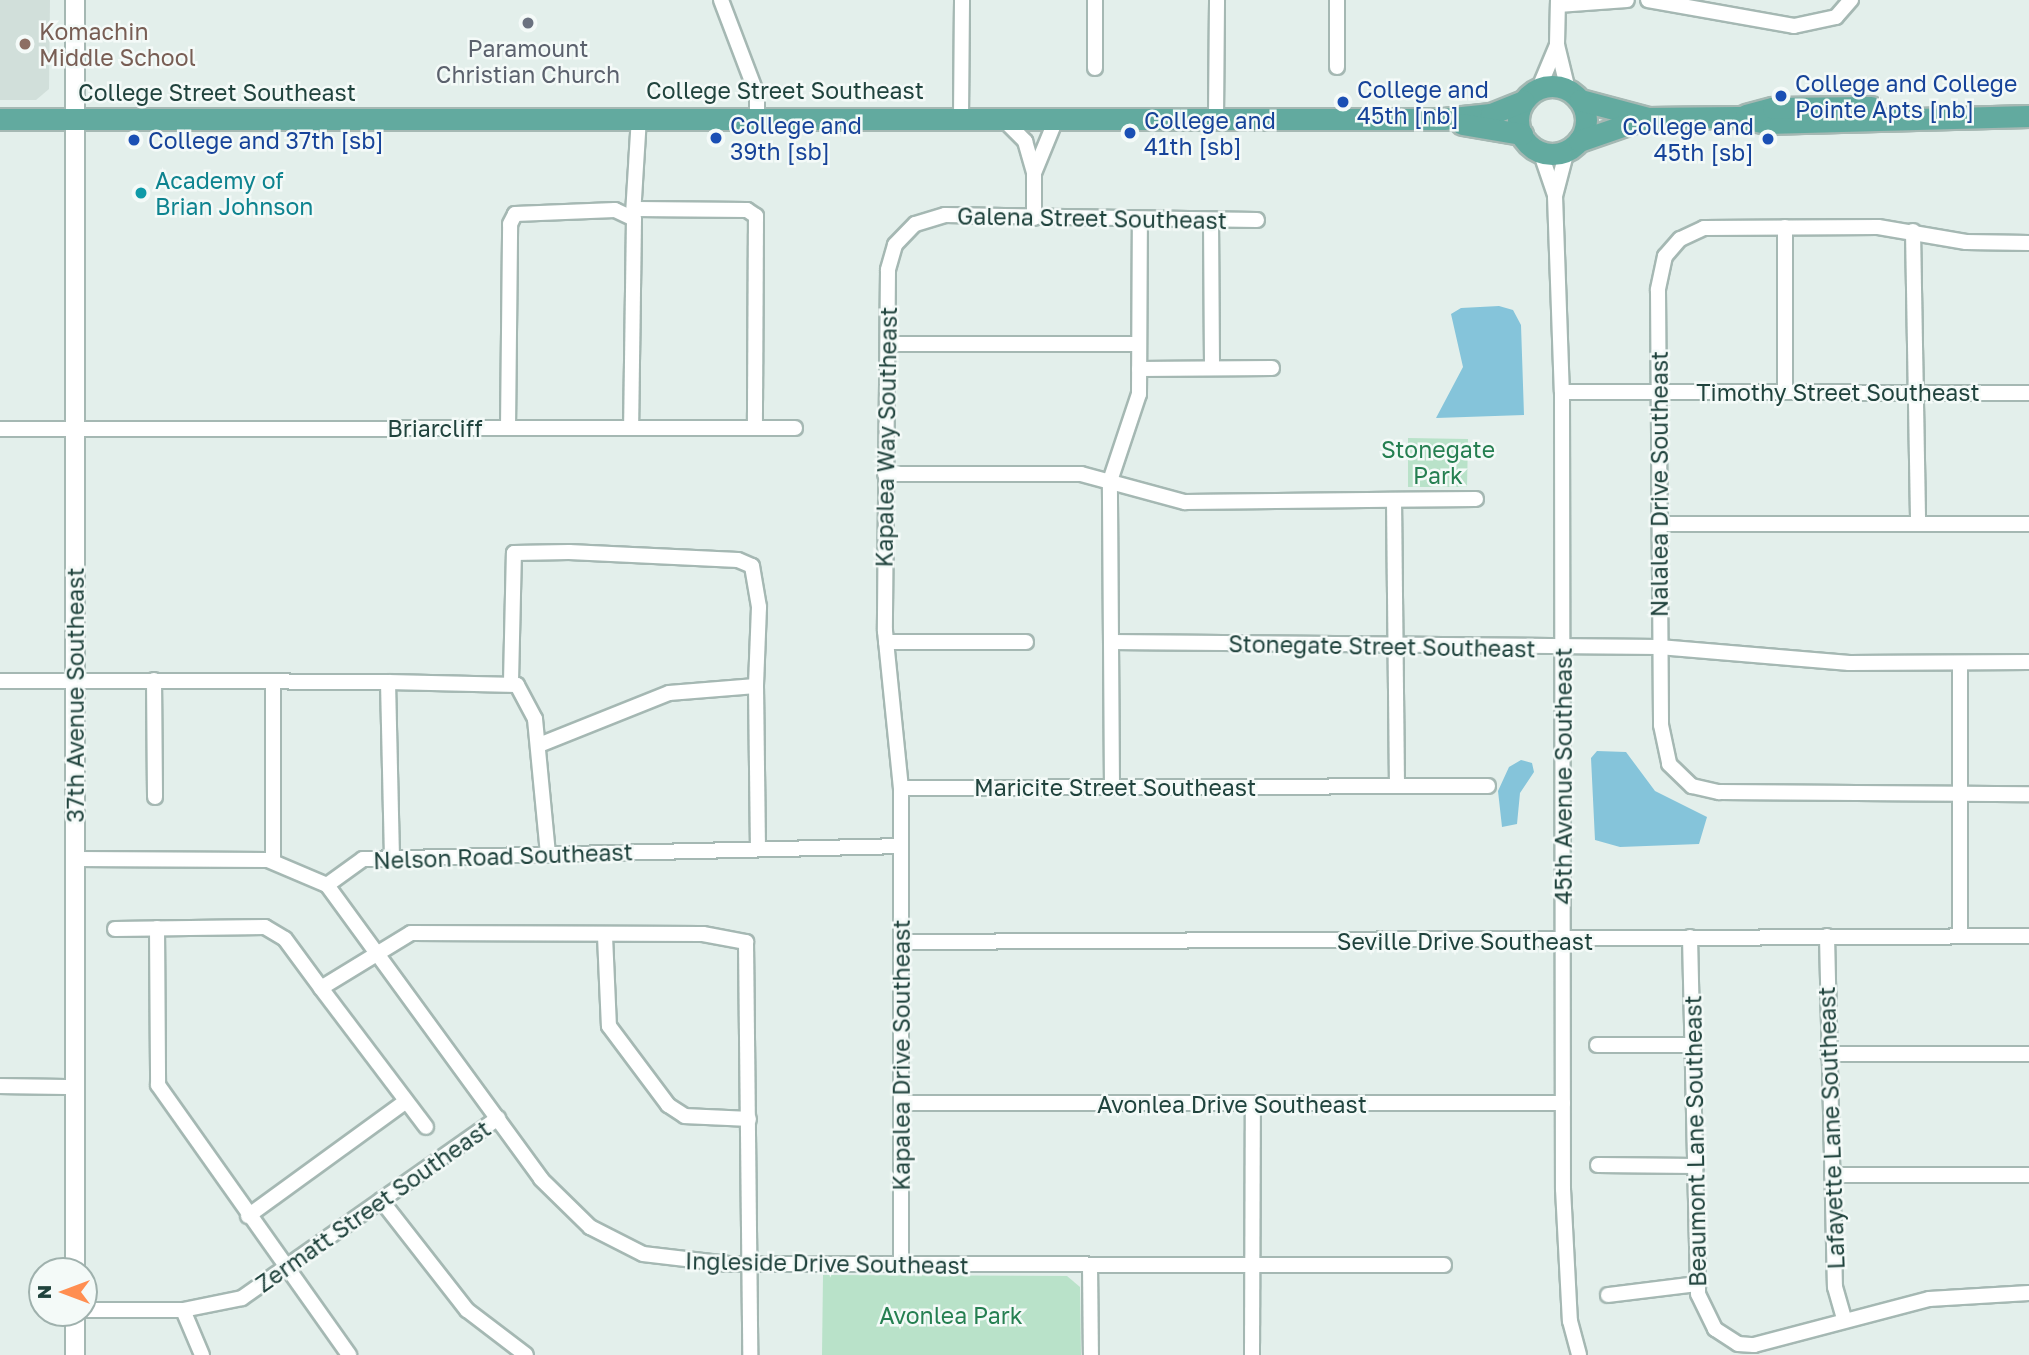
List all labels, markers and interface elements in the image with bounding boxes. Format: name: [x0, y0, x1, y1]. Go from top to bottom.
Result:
marker: Paramount Christian Church: [520, 15, 536, 31]
place label: Komachin Middle School: [39, 17, 196, 71]
place label: Paramount Christian Church: [436, 34, 620, 88]
marker: Komachin Middle School: [17, 36, 33, 52]
place label: College and College Pointe Apts [nb]: [1795, 69, 2017, 123]
place label: College and 45th [nb]: [1357, 75, 1489, 129]
street label: College Street Southeast: [646, 76, 924, 104]
street label: College Street Southeast: [78, 78, 356, 106]
marker: College and College Pointe Apts [nb]: [1773, 88, 1789, 104]
marker: College and 45th [nb]: [1335, 94, 1351, 110]
place label: College and 41th [sb]: [1144, 106, 1276, 160]
place label: College and 39th [sb]: [730, 111, 862, 165]
place label: College and 45th [sb]: [1622, 112, 1754, 166]
marker: College and 41th [sb]: [1122, 125, 1138, 141]
place label: College and 37th [sb]: [148, 126, 384, 154]
marker: College and 39th [sb]: [708, 130, 724, 146]
marker: College and 45th [sb]: [1760, 131, 1776, 147]
marker: College and 37th [sb]: [126, 132, 142, 148]
place label: Academy of Brian Johnson: [155, 166, 313, 220]
marker: Academy of Brian Johnson: [133, 185, 149, 201]
street label: Galena Street Southeast: [957, 202, 1227, 234]
street label: Kapalea Way Southeast: [870, 306, 902, 568]
street label: Nalalea Drive Southeast: [1645, 351, 1673, 617]
street label: Timothy Street Southeast: [1696, 378, 1980, 406]
street label: Briarcliff: [387, 414, 483, 442]
park label: Stonegate Park: [1381, 435, 1495, 489]
street label: 37th Avenue Southeast: [61, 567, 89, 823]
street label: Stonegate Street Southeast: [1228, 630, 1536, 662]
street label: 45th Avenue Southeast: [1549, 648, 1577, 904]
street label: Maricite Street Southeast: [974, 773, 1256, 801]
street label: Nelson Road Southeast: [373, 838, 633, 874]
street label: Kapalea Drive Southeast: [887, 919, 915, 1191]
street label: Seville Drive Southeast: [1337, 927, 1593, 955]
street label: Lafayette Lane Southeast: [1812, 986, 1850, 1270]
street label: Beaumont Lane Southeast: [1679, 995, 1711, 1287]
street label: Avonlea Drive Southeast: [1097, 1090, 1367, 1118]
street label: Zermatt Street Southeast: [250, 1114, 496, 1298]
street label: Ingleside Drive Southeast: [685, 1247, 969, 1279]
north arrow: [28, 1257, 98, 1327]
text: N: [32, 1285, 55, 1299]
park label: Avonlea Park: [879, 1301, 1023, 1329]

